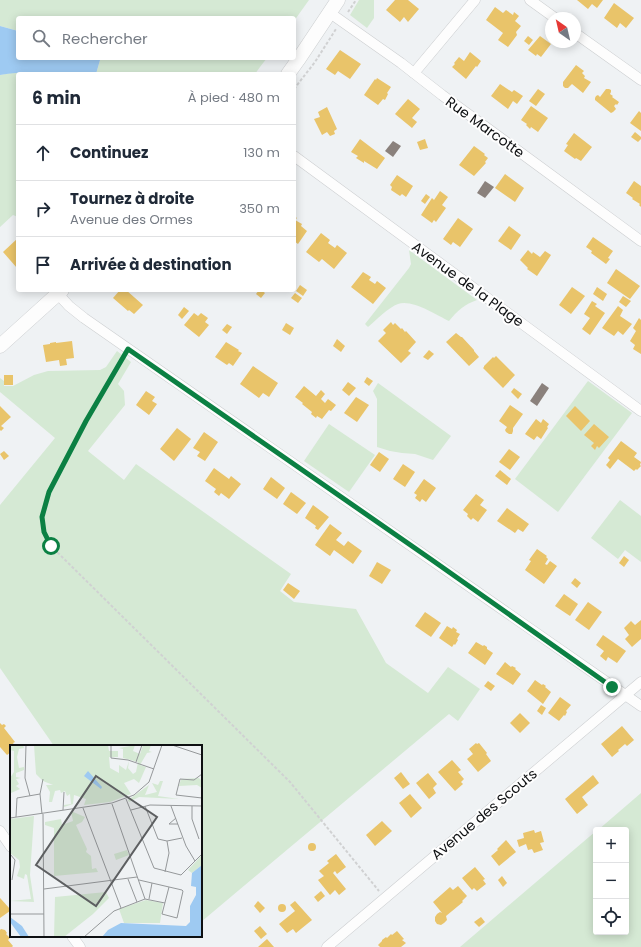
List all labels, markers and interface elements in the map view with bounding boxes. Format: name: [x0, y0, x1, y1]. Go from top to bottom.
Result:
north arrow: [545, 12, 581, 48]
search box: [16, 16, 296, 60]
icon: search: [30, 27, 52, 49]
text: Rechercher: [62, 28, 148, 49]
text: 6 min: [32, 86, 81, 110]
text: À pied · 480 m: [188, 88, 280, 107]
street label: Rue Marcotte: [442, 92, 529, 163]
icon: ahead: [32, 142, 54, 164]
text: Continuez: [70, 142, 149, 163]
text: 130 m: [243, 143, 280, 162]
text: Tournez à droite: [70, 188, 194, 209]
icon: right: [32, 198, 54, 220]
text: 350 m: [239, 199, 280, 218]
text: Avenue des Ormes: [70, 210, 193, 229]
street label: Avenue de la Plage: [408, 237, 528, 332]
icon: arrive: [32, 254, 54, 276]
text: Arrivée à destination: [70, 254, 232, 275]
route start: [42, 537, 60, 555]
route end: [603, 678, 621, 696]
inset map: [10, 745, 202, 937]
street label: Avenue des Scouts: [427, 764, 541, 864]
map controls: [593, 827, 629, 935]
button: +: [593, 827, 629, 863]
button: −: [593, 863, 629, 899]
button: locate: [593, 899, 629, 935]

